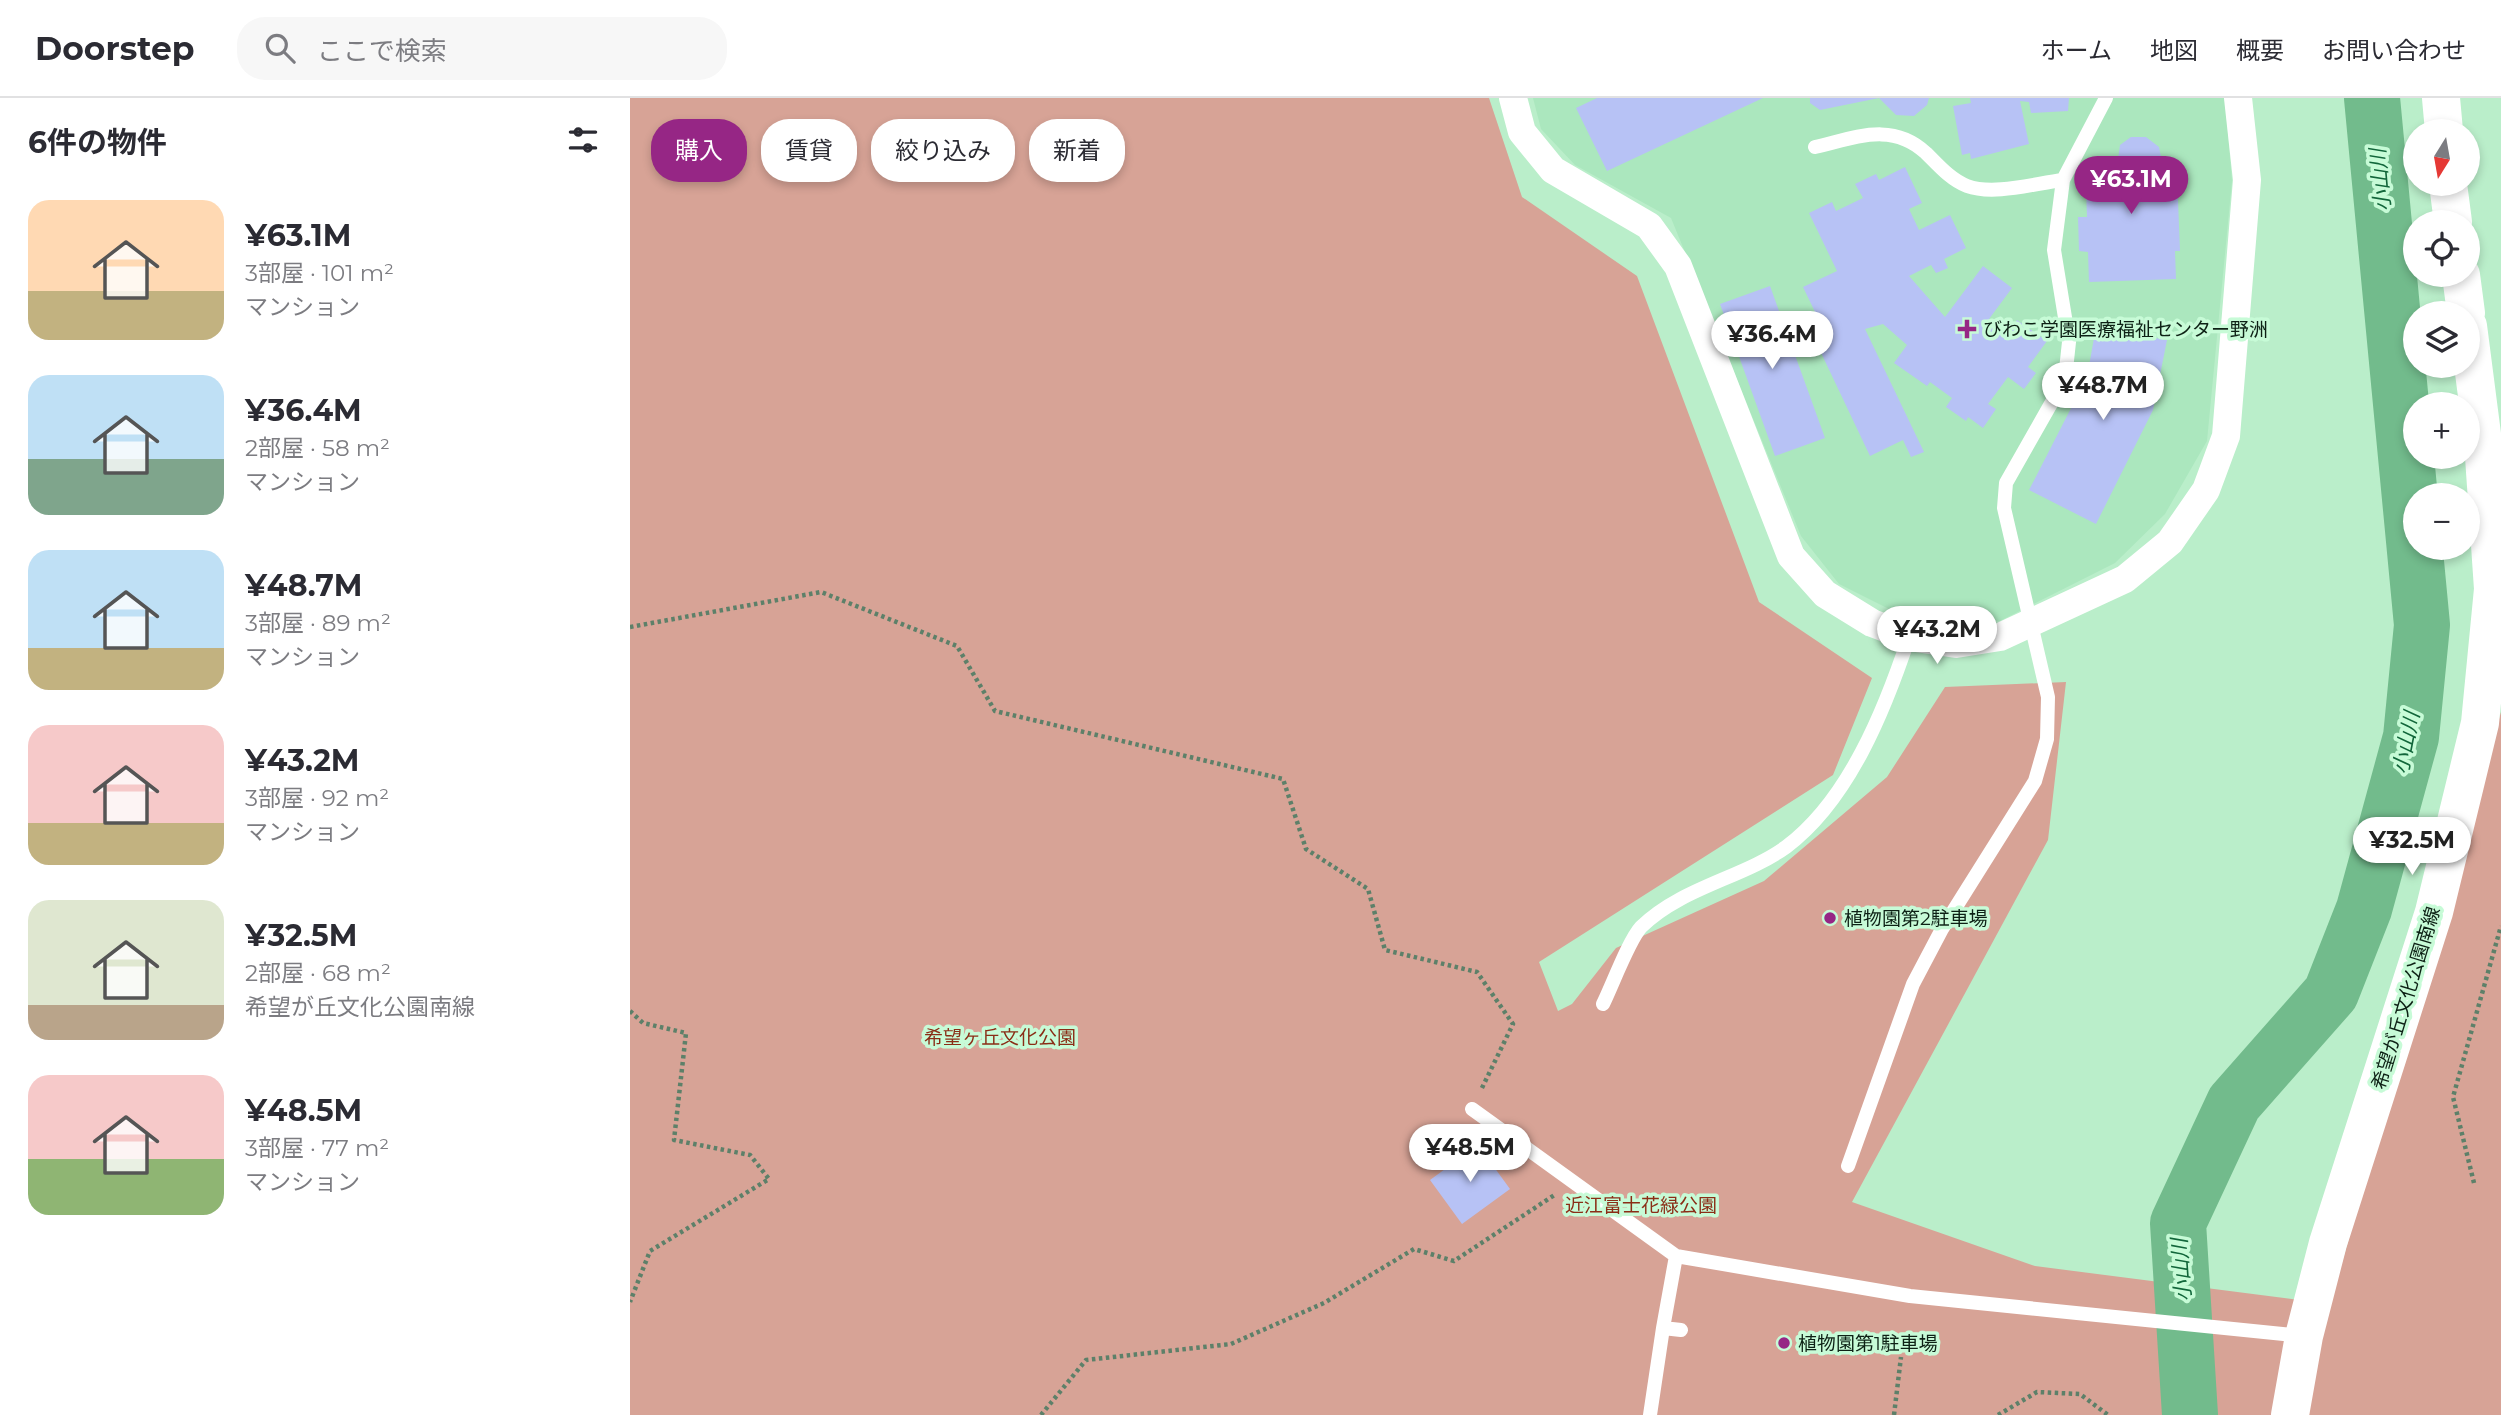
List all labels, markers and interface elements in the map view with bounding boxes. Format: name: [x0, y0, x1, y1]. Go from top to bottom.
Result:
search box: [237, 17, 727, 80]
text: Doorstep: [35, 28, 195, 68]
icon: search: [261, 29, 299, 67]
text: ここで検索: [317, 35, 447, 67]
text: ホーム: [2041, 36, 2112, 65]
text: 地図: [2150, 36, 2198, 65]
text: 概要: [2236, 36, 2284, 65]
text: お問い合わせ: [2322, 36, 2466, 65]
chip: 購入: [651, 119, 747, 182]
chip: 賃貸: [761, 119, 857, 182]
chip: 絞り込み: [871, 119, 1015, 182]
chip: 新着: [1029, 119, 1125, 182]
north arrow: [2403, 119, 2480, 196]
map controls: [2403, 119, 2480, 560]
icon: filters: [564, 121, 602, 159]
text: 6件の物件: [28, 124, 167, 161]
water label: 小山川: [2365, 146, 2395, 212]
pin: ¥63.1M: [2074, 156, 2188, 216]
text: ¥63.1M: [2090, 165, 2172, 193]
button: locate: [2403, 210, 2480, 287]
text: ¥63.1M: [245, 217, 351, 254]
icon: home: [84, 228, 168, 312]
text: 3部屋 · 101 m²: [245, 259, 394, 287]
text: マンション: [245, 293, 360, 321]
button: layers: [2403, 301, 2480, 378]
pin: ¥36.4M: [1715, 312, 1829, 371]
place label: びわこ学園医療福祉センター野洲: [1983, 318, 2268, 341]
marker: びわこ学園医療福祉センター野洲: [1957, 319, 1977, 339]
text: ¥36.4M: [1727, 320, 1817, 348]
pin: ¥48.7M: [2046, 362, 2160, 422]
text: ¥48.7M: [2058, 371, 2148, 399]
text: ¥36.4M: [245, 392, 362, 429]
button: +: [2403, 392, 2480, 469]
icon: home: [84, 403, 168, 487]
text: 2部屋 · 58 m²: [245, 434, 390, 462]
text: マンション: [245, 468, 360, 496]
button: −: [2403, 483, 2480, 560]
text: ¥48.7M: [245, 567, 362, 604]
icon: home: [84, 578, 168, 662]
pin: ¥43.2M: [1880, 606, 1994, 666]
text: 3部屋 · 89 m²: [245, 609, 391, 637]
text: ¥43.2M: [1893, 615, 1981, 643]
text: マンション: [245, 643, 360, 671]
water label: 小山川: [2388, 708, 2425, 776]
text: ¥43.2M: [245, 742, 360, 779]
icon: home: [84, 753, 168, 837]
text: 3部屋 · 92 m²: [245, 784, 389, 812]
text: マンション: [245, 818, 360, 846]
pin: ¥32.5M: [2355, 818, 2469, 877]
text: ¥32.5M: [2369, 826, 2455, 854]
street label: 希望が丘文化公園南線: [2367, 904, 2445, 1092]
place label: 植物園第2駐車場: [1844, 907, 1988, 930]
marker: 植物園第2駐車場: [1822, 910, 1838, 926]
text: ¥32.5M: [245, 917, 357, 954]
icon: home: [84, 928, 168, 1012]
text: 2部屋 · 68 m²: [245, 959, 391, 987]
text: 希望が丘文化公園南線: [245, 993, 475, 1021]
park label: 希望ヶ丘文化公園: [924, 1026, 1076, 1049]
text: ¥48.5M: [245, 1092, 362, 1129]
icon: home: [84, 1103, 168, 1187]
pin: ¥48.5M: [1413, 1124, 1527, 1184]
text: ¥48.5M: [1425, 1133, 1515, 1161]
text: 3部屋 · 77 m²: [245, 1134, 389, 1162]
text: マンション: [245, 1168, 360, 1196]
park label: 近江富士花緑公園: [1565, 1194, 1717, 1217]
water label: 小山川: [2166, 1236, 2196, 1302]
place label: 植物園第1駐車場: [1798, 1332, 1938, 1355]
marker: 植物園第1駐車場: [1776, 1335, 1792, 1351]

